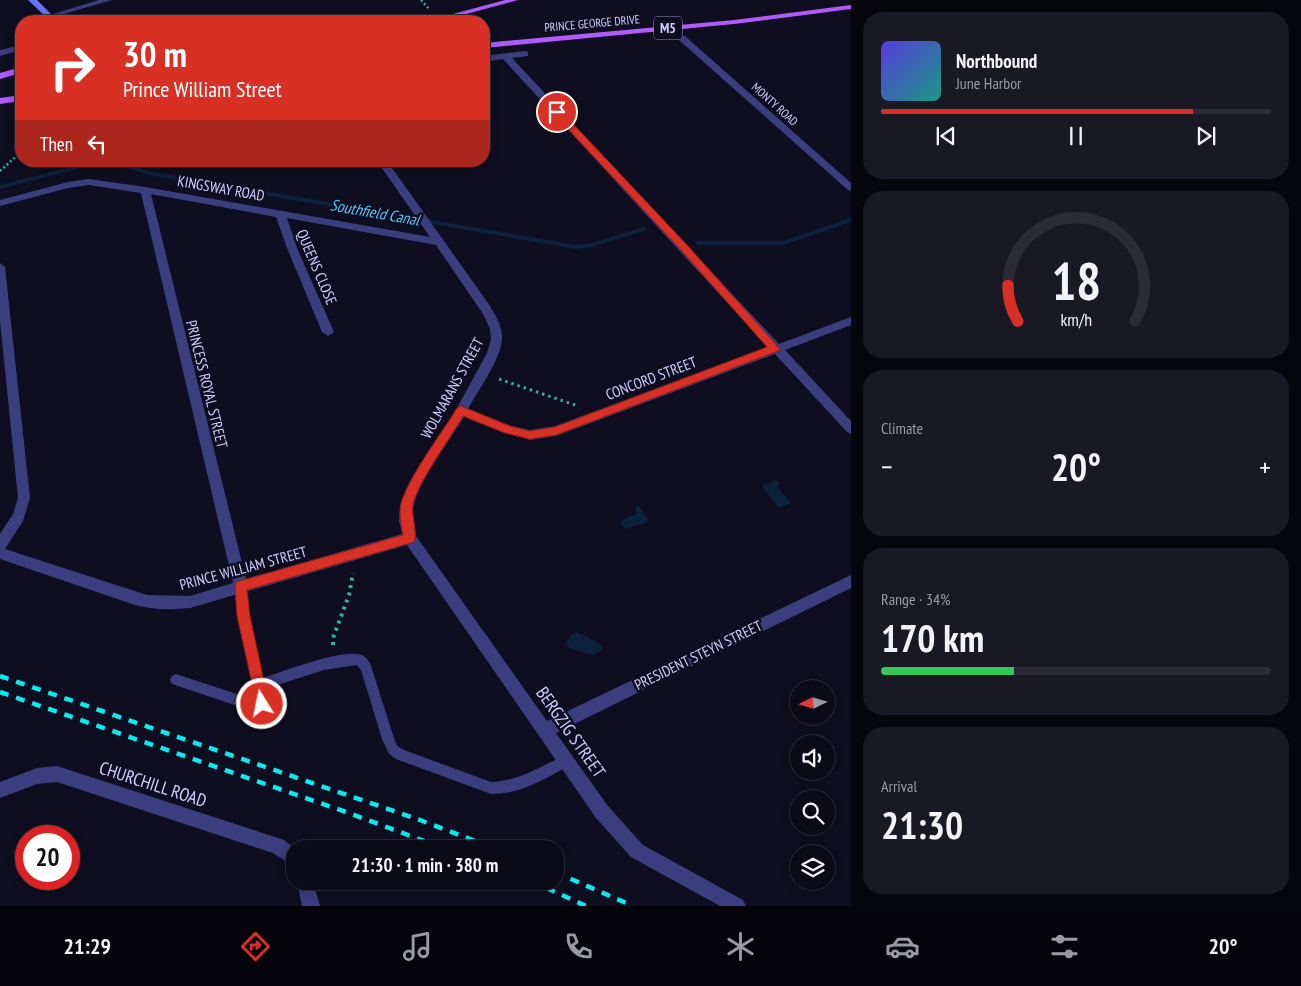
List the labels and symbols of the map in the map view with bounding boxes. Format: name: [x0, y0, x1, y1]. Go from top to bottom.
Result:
street label: PRINCE GEORGE DRIVE: [544, 11, 640, 35]
road number: M5: [654, 16, 682, 40]
street label: MONTY ROAD: [749, 79, 801, 129]
pin: [536, 91, 578, 133]
street label: KINGSWAY ROAD: [176, 171, 266, 205]
water label: Southfield Canal: [329, 194, 423, 230]
street label: QUEENS CLOSE: [293, 227, 341, 307]
street label: PRINCESS ROYAL STREET: [182, 318, 232, 450]
street label: WOLMARANS STREET: [416, 334, 488, 442]
street label: CONCORD STREET: [603, 352, 699, 404]
street label: PRINCE WILLIAM STREET: [177, 542, 309, 594]
street label: PRESIDENT STEYN STREET: [631, 616, 765, 694]
position arrow: [235, 677, 287, 729]
north arrow: [790, 680, 835, 725]
street label: BERGZIG STREET: [531, 682, 611, 782]
street label: CHURCHILL ROAD: [97, 756, 209, 812]
speed limit sign: 20: [15, 825, 80, 890]

